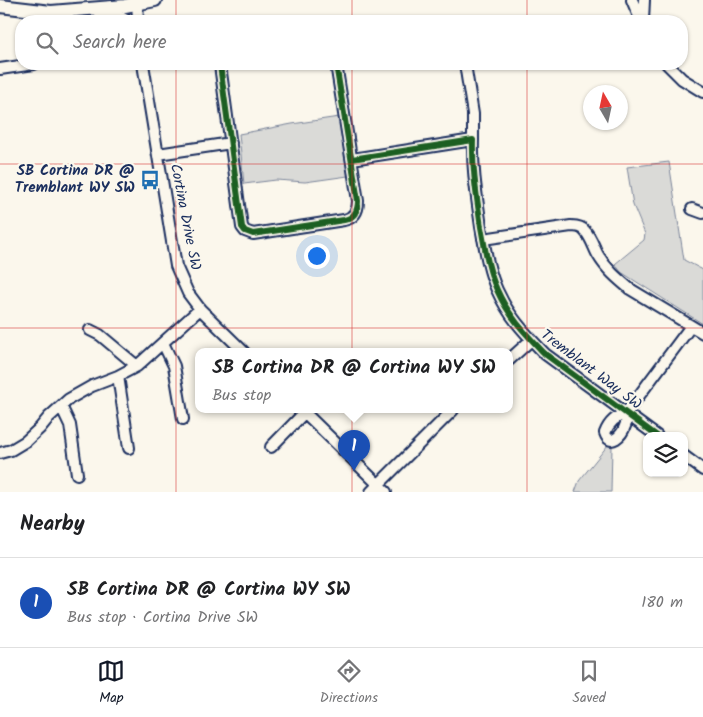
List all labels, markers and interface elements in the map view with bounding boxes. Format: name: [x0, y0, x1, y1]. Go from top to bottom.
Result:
search box: [15, 15, 688, 70]
text: Search here: [73, 28, 167, 58]
icon: search: [33, 29, 61, 57]
north arrow: [583, 85, 628, 130]
place label: SB Cortina DR @ Tremblant WY SW: [15, 159, 135, 200]
street label: Cortina Drive SW: [163, 162, 207, 273]
bus stop icon: SB Cortina DR @ Tremblant WY SW: [139, 169, 161, 191]
your location: [304, 243, 330, 269]
street label: Tremblant Way SW: [535, 324, 647, 416]
popup: [195, 348, 513, 413]
text: SB Cortina DR @ Cortina WY SW: [212, 353, 496, 383]
text: Bus stop: [212, 383, 271, 408]
pin: 1: [338, 430, 370, 471]
map controls: [643, 432, 688, 477]
button: layers: [643, 432, 688, 477]
text: Nearby: [20, 508, 85, 541]
text: SB Cortina DR @ Cortina WY SW: [67, 575, 351, 605]
text: 1: [34, 590, 38, 615]
text: 180 m: [641, 590, 683, 615]
text: Bus stop · Cortina Drive SW: [67, 605, 258, 630]
tab: Map: [97, 657, 125, 709]
tab: Directions: [320, 657, 378, 709]
tab: Saved: [572, 657, 606, 709]

